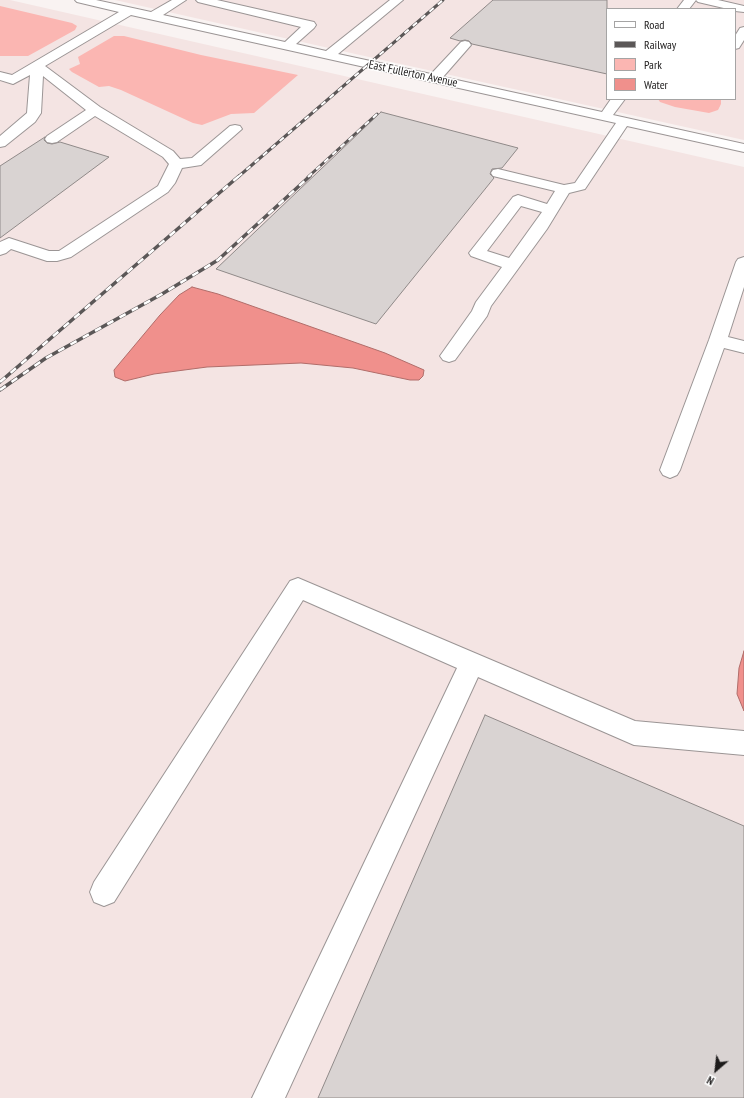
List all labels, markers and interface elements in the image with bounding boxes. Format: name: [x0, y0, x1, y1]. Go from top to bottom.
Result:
legend: [606, 8, 736, 100]
text: Road: [644, 17, 664, 32]
text: Railway: [644, 37, 676, 52]
text: Park: [644, 57, 662, 72]
street label: East Fullerton Avenue: [367, 58, 459, 90]
text: Water: [644, 77, 668, 92]
north arrow: [696, 1050, 736, 1090]
text: N: [704, 1073, 716, 1088]

